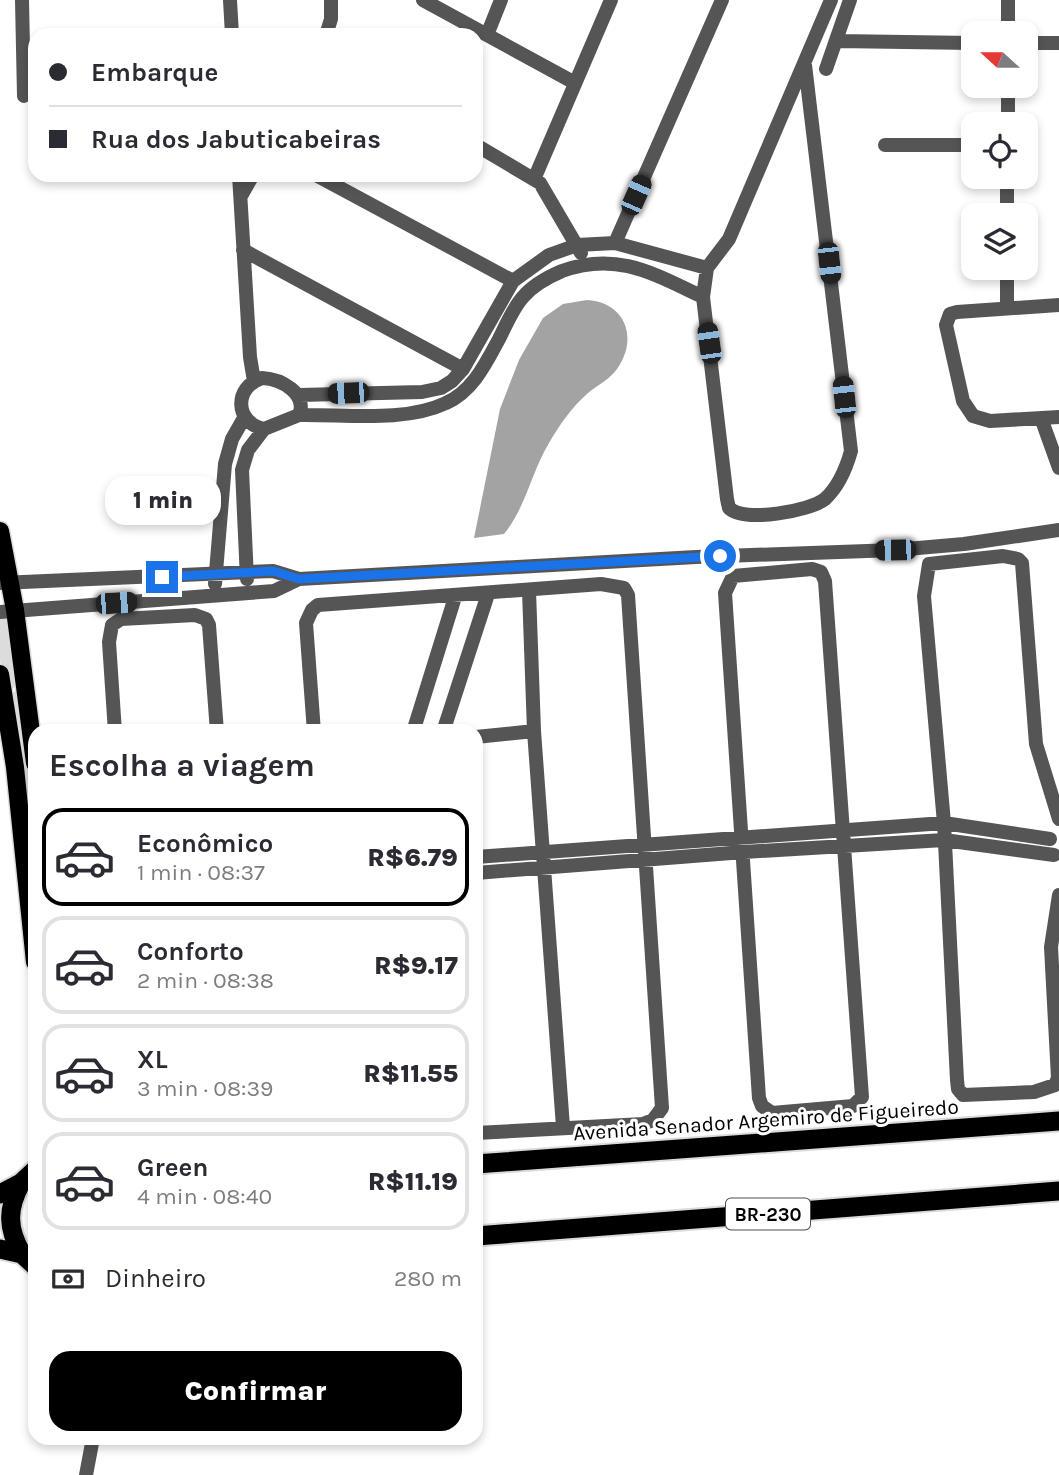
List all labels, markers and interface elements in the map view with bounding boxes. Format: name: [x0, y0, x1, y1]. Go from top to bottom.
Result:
north arrow: [961, 21, 1038, 98]
map controls: [961, 21, 1038, 280]
text: Embarque: [91, 57, 218, 88]
button: locate: [961, 112, 1038, 189]
text: Rua dos Jabuticabeiras: [91, 124, 381, 155]
car: [618, 172, 655, 218]
button: layers: [961, 203, 1038, 280]
car: [817, 241, 842, 285]
car: [696, 321, 723, 365]
car: [832, 375, 857, 419]
car: [327, 382, 370, 404]
callout: 1 min: [104, 476, 220, 524]
text: 1 min: [133, 487, 193, 514]
car: [874, 539, 917, 561]
route start: [704, 540, 736, 572]
route end: [146, 561, 178, 593]
car: [95, 591, 138, 615]
text: Escolha a viagem: [49, 747, 315, 784]
icon: car: [53, 826, 116, 889]
text: Econômico: [137, 828, 273, 859]
text: R$6.79: [367, 842, 458, 873]
text: 1 min · 08:37: [137, 859, 265, 886]
icon: car: [53, 934, 116, 997]
text: Conforto: [137, 936, 244, 967]
text: R$9.17: [374, 950, 458, 981]
text: 2 min · 08:38: [137, 967, 274, 994]
icon: car: [53, 1042, 116, 1105]
text: XL: [137, 1044, 168, 1075]
text: R$11.55: [363, 1058, 458, 1089]
text: 3 min · 08:39: [137, 1075, 273, 1102]
street label: Avenida Senador Argemiro de Figueiredo: [572, 1095, 960, 1145]
icon: car: [53, 1150, 116, 1213]
text: Green: [137, 1152, 209, 1183]
text: R$11.19: [368, 1166, 458, 1197]
text: 4 min · 08:40: [137, 1183, 272, 1210]
road number: BR-230: [726, 1198, 810, 1230]
icon: cash: [49, 1260, 87, 1298]
text: Dinheiro: [105, 1263, 206, 1294]
text: 280 m: [394, 1265, 462, 1292]
button: Confirmar: [49, 1351, 462, 1431]

